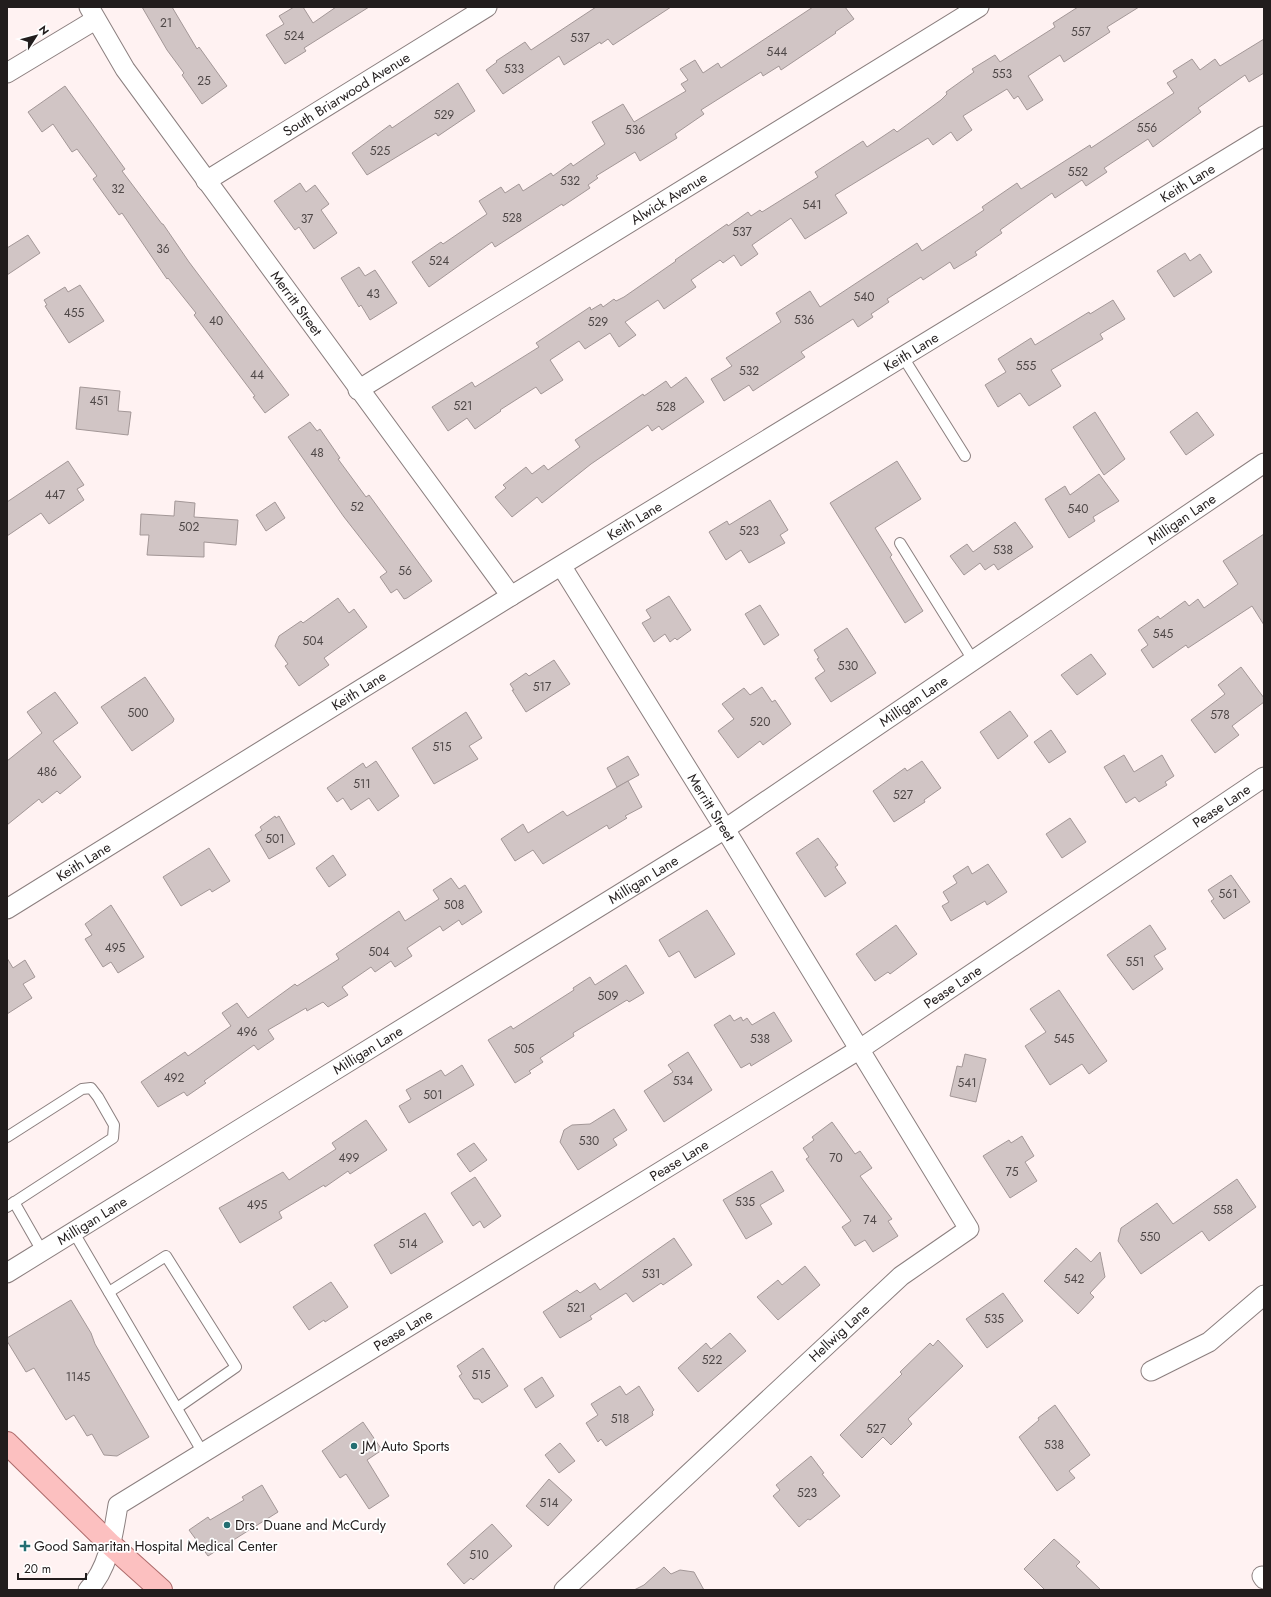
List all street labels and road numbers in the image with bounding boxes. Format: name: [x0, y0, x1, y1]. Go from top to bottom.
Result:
street label: South Briarwood Avenue: [279, 47, 414, 141]
street label: Keith Lane: [1156, 158, 1219, 207]
street label: Alwick Avenue: [627, 167, 711, 230]
street label: Merritt Street: [266, 267, 328, 340]
street label: Keith Lane: [880, 327, 942, 376]
street label: Milligan Lane: [1143, 489, 1220, 549]
street label: Keith Lane: [603, 496, 666, 545]
street label: Keith Lane: [328, 666, 390, 715]
street label: Milligan Lane: [875, 671, 952, 731]
street label: Merritt Street: [683, 770, 740, 845]
street label: Pease Lane: [1188, 779, 1254, 832]
street label: Keith Lane: [52, 837, 115, 886]
street label: Milligan Lane: [604, 850, 682, 909]
street label: Pease Lane: [920, 960, 985, 1013]
street label: Milligan Lane: [329, 1021, 406, 1079]
street label: Pease Lane: [646, 1134, 712, 1186]
street label: Milligan Lane: [53, 1191, 131, 1250]
street label: Hellwig Lane: [804, 1300, 874, 1366]
street label: Pease Lane: [370, 1304, 436, 1356]

